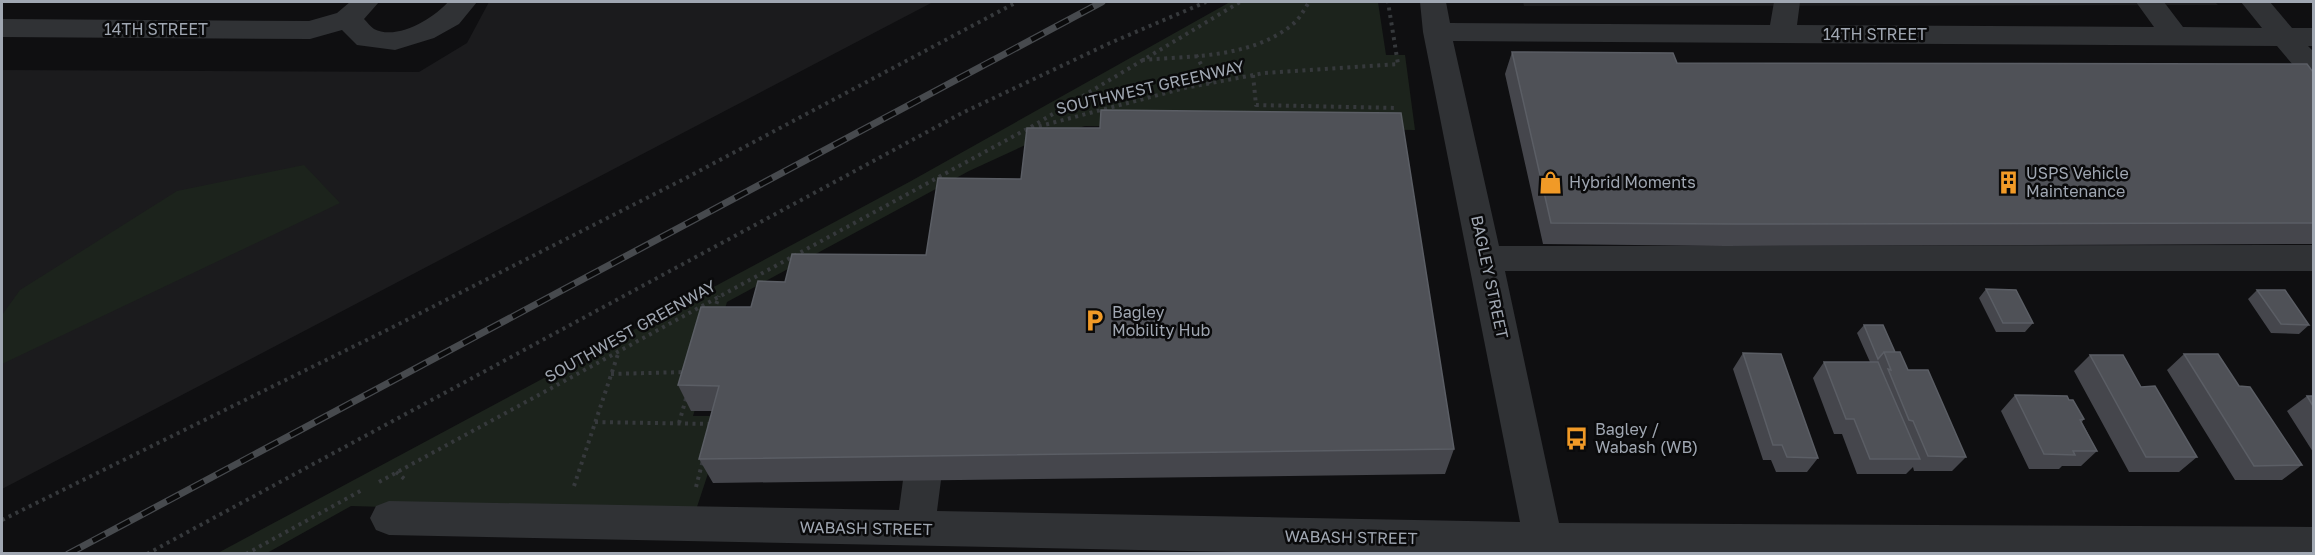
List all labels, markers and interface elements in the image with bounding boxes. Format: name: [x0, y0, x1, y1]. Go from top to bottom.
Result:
street label: 14TH STREET: [104, 19, 208, 39]
street label: 14TH STREET: [1823, 24, 1927, 44]
street label: SOUTHWEST GREENWAY: [1054, 55, 1247, 118]
place label: USPS Vehicle Maintenance: [2026, 163, 2129, 201]
shop icon: Hybrid Moments: [1538, 169, 1564, 195]
building icon: USPS Vehicle Maintenance: [1995, 169, 2021, 195]
place label: Hybrid Moments: [1569, 172, 1696, 192]
street label: BAGLEY STREET: [1467, 213, 1513, 341]
street label: SOUTHWEST GREENWAY: [541, 275, 720, 386]
place label: Bagley Mobility Hub: [1112, 302, 1210, 340]
parking icon: Bagley Mobility Hub: [1081, 308, 1107, 334]
place label: Bagley / Wabash (WB): [1595, 419, 1698, 457]
bus stop icon: Bagley / Wabash (WB): [1564, 425, 1590, 451]
street label: WABASH STREET: [799, 517, 933, 539]
street label: WABASH STREET: [1284, 526, 1418, 548]

